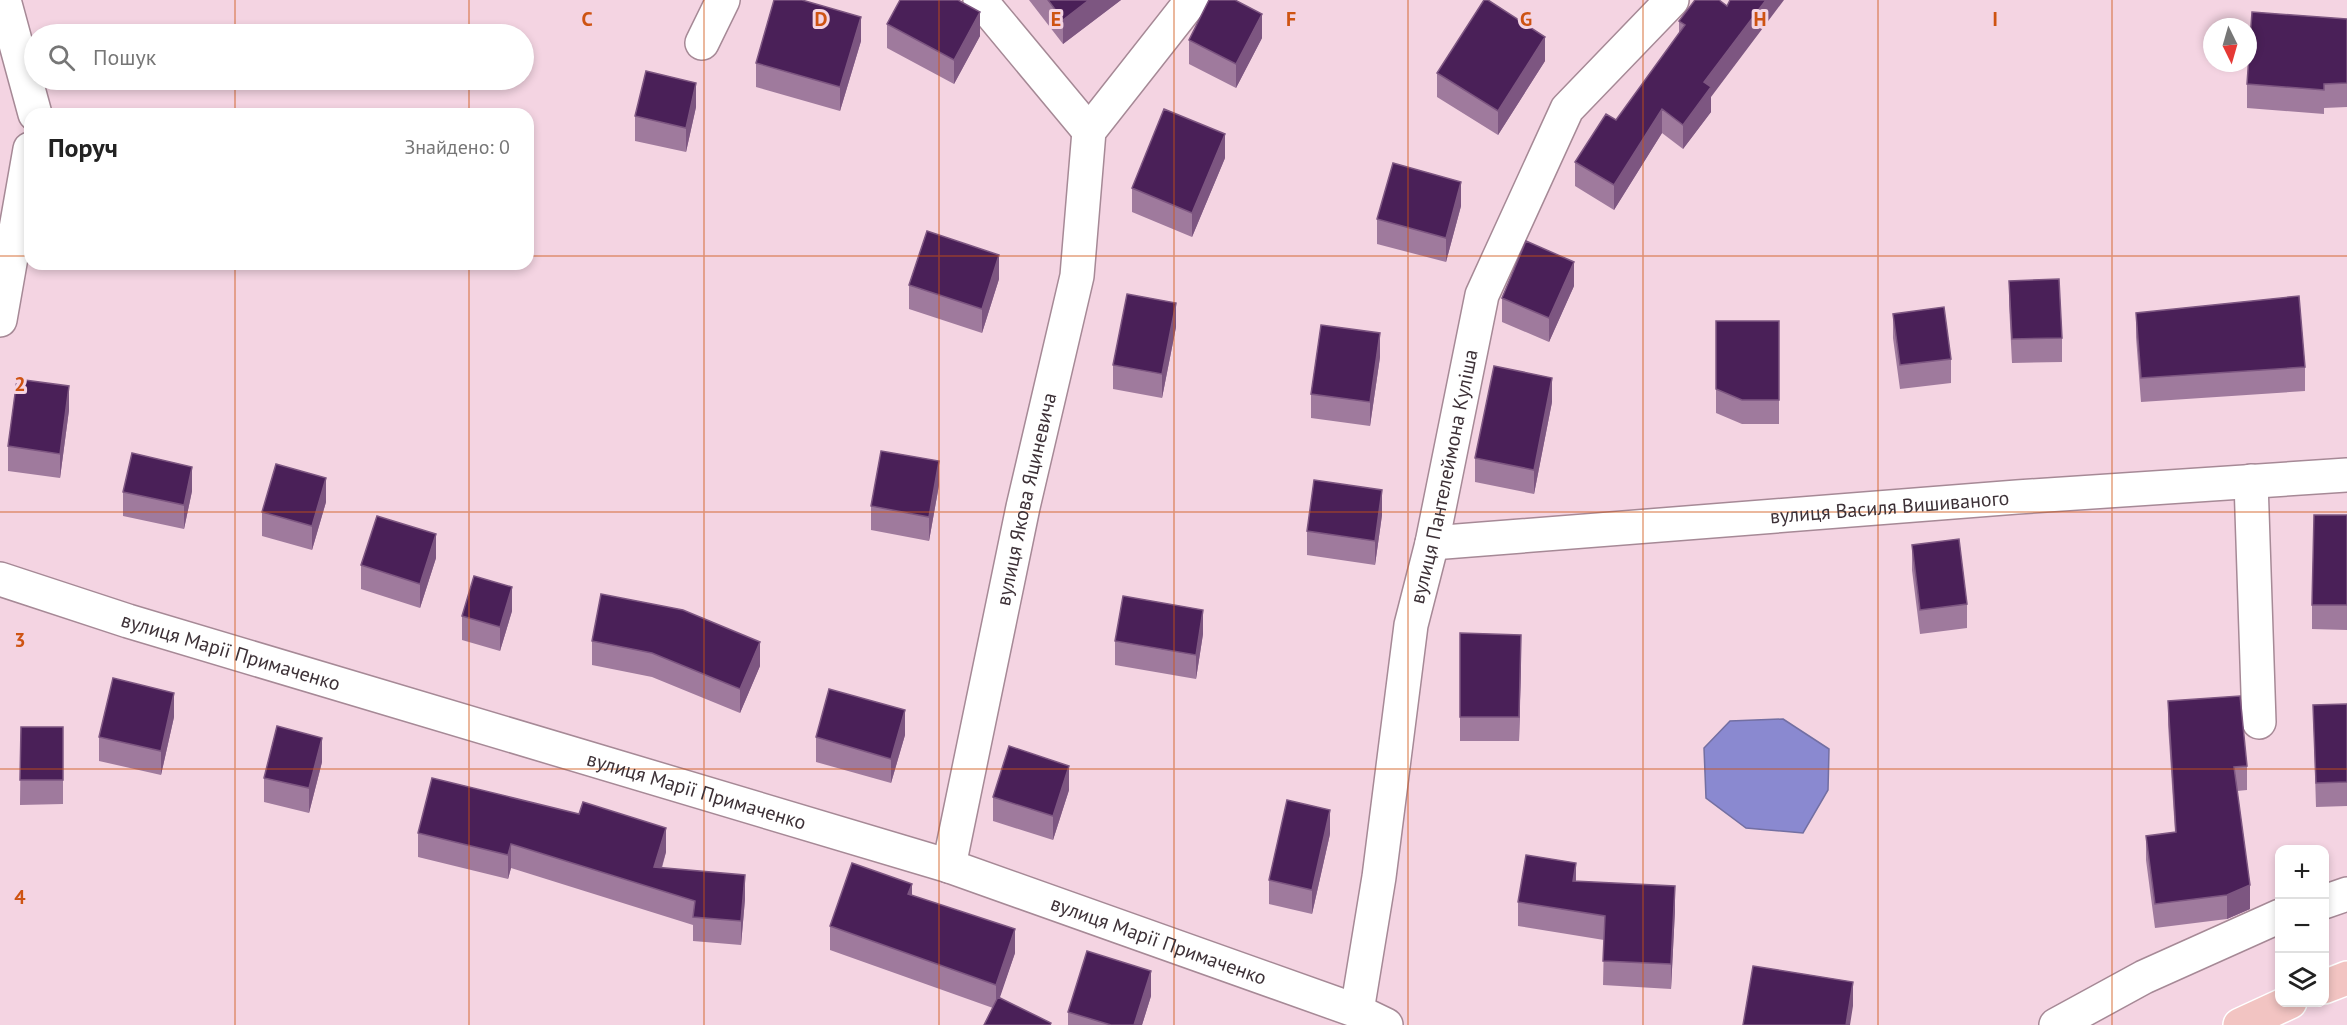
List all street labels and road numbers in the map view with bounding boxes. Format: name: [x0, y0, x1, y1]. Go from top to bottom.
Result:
street label: вулиця Пантелеймона Куліша: [1404, 347, 1484, 606]
street label: вулиця Якова Яциневича: [990, 390, 1062, 608]
street label: вулиця Василя Вишиваного: [1769, 485, 2010, 529]
street label: вулиця Марії Примаченко: [118, 607, 343, 697]
street label: вулиця Марії Примаченко: [584, 746, 809, 836]
street label: вулиця Марії Примаченко: [1047, 890, 1270, 991]

